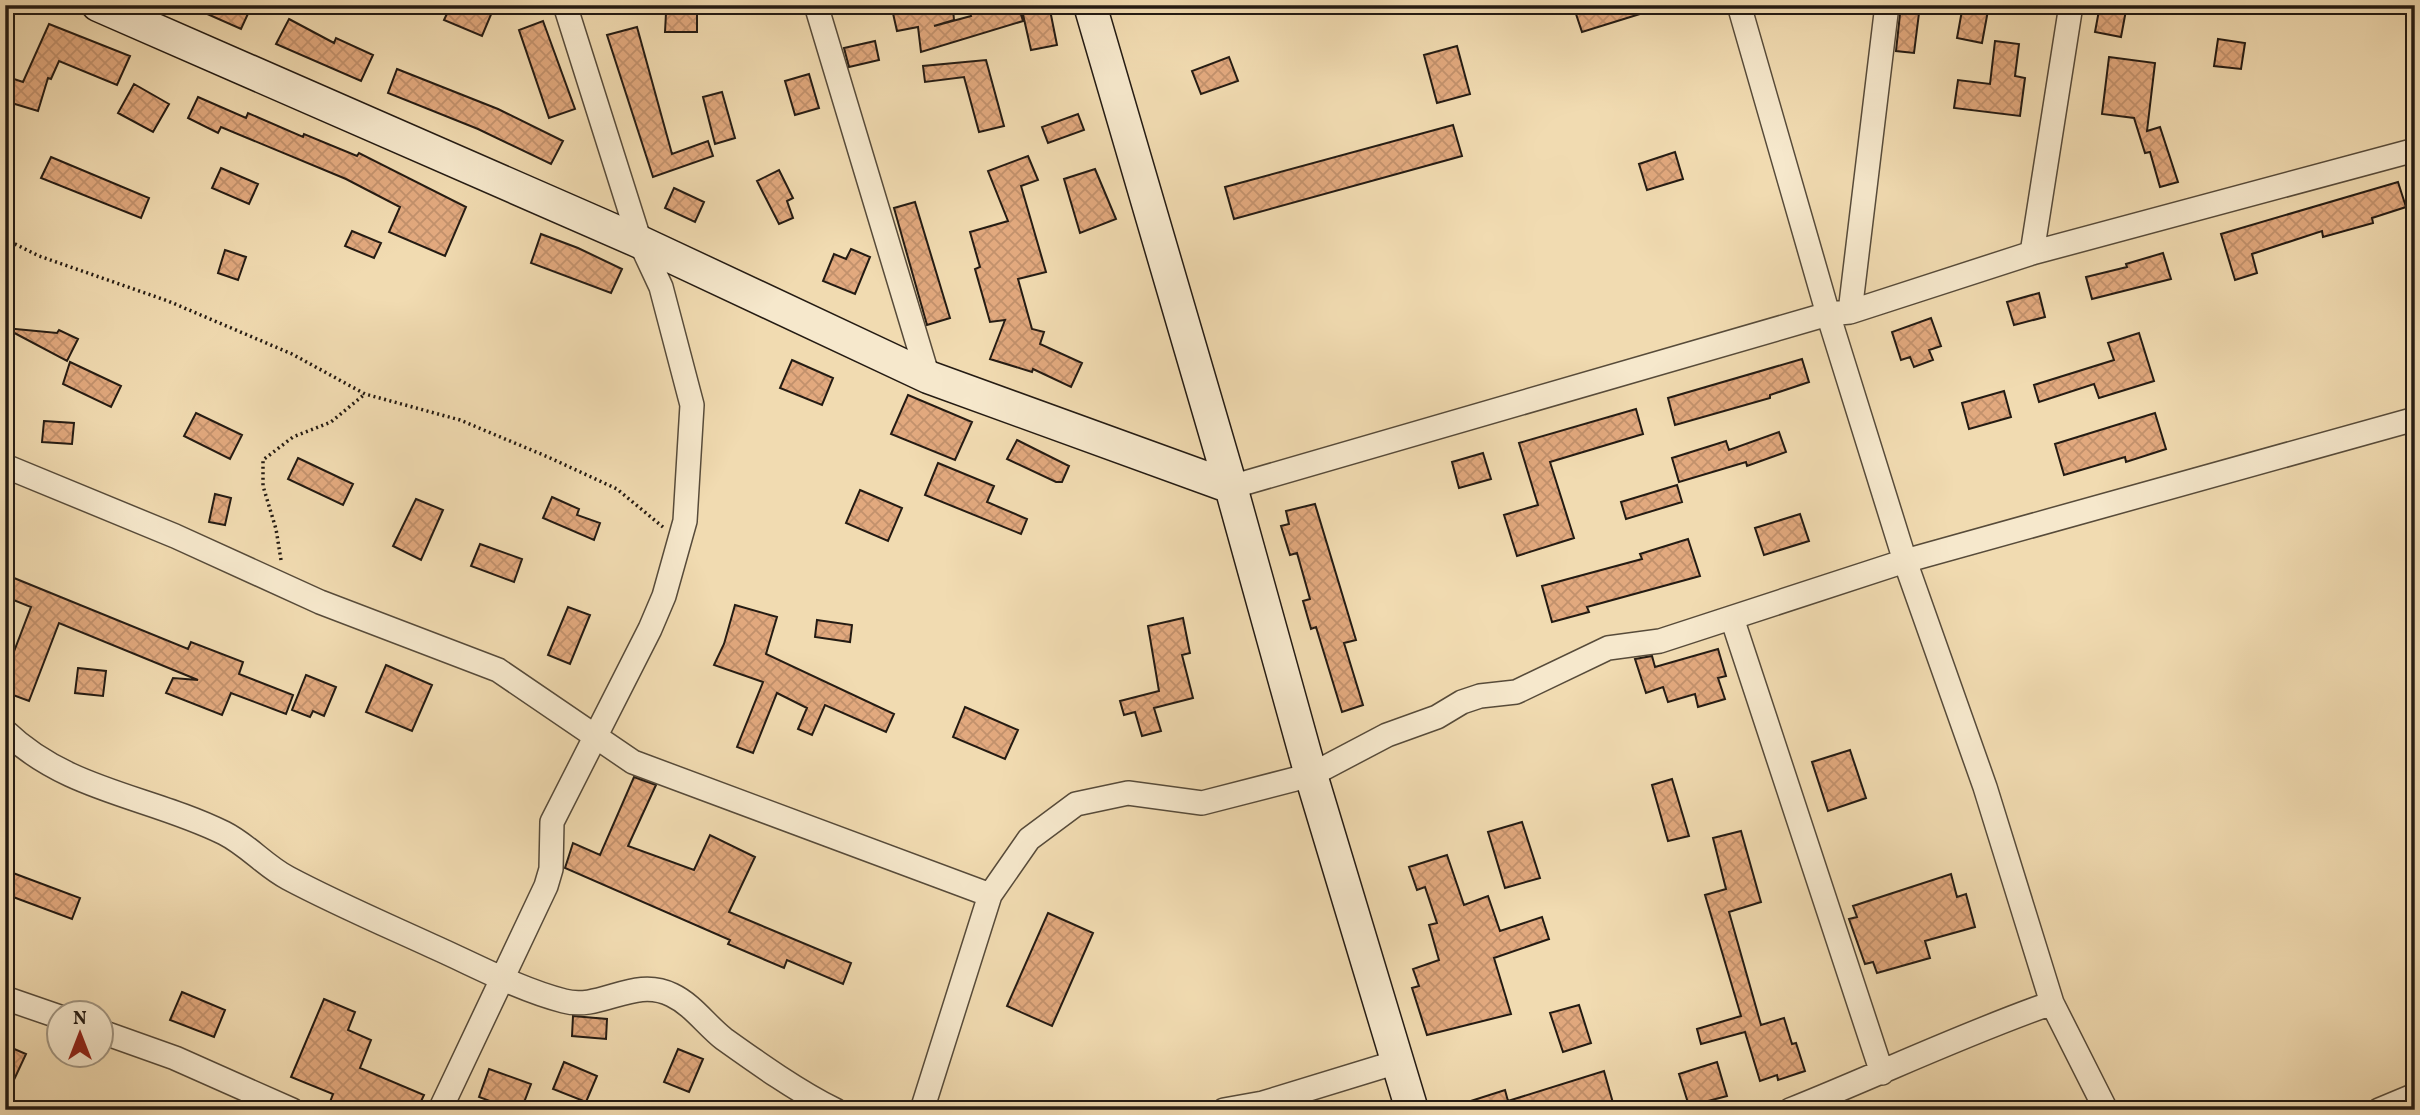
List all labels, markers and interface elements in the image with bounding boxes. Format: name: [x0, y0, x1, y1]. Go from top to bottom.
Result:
north arrow: [46, 1000, 116, 1070]
text: N: [73, 1006, 87, 1032]

